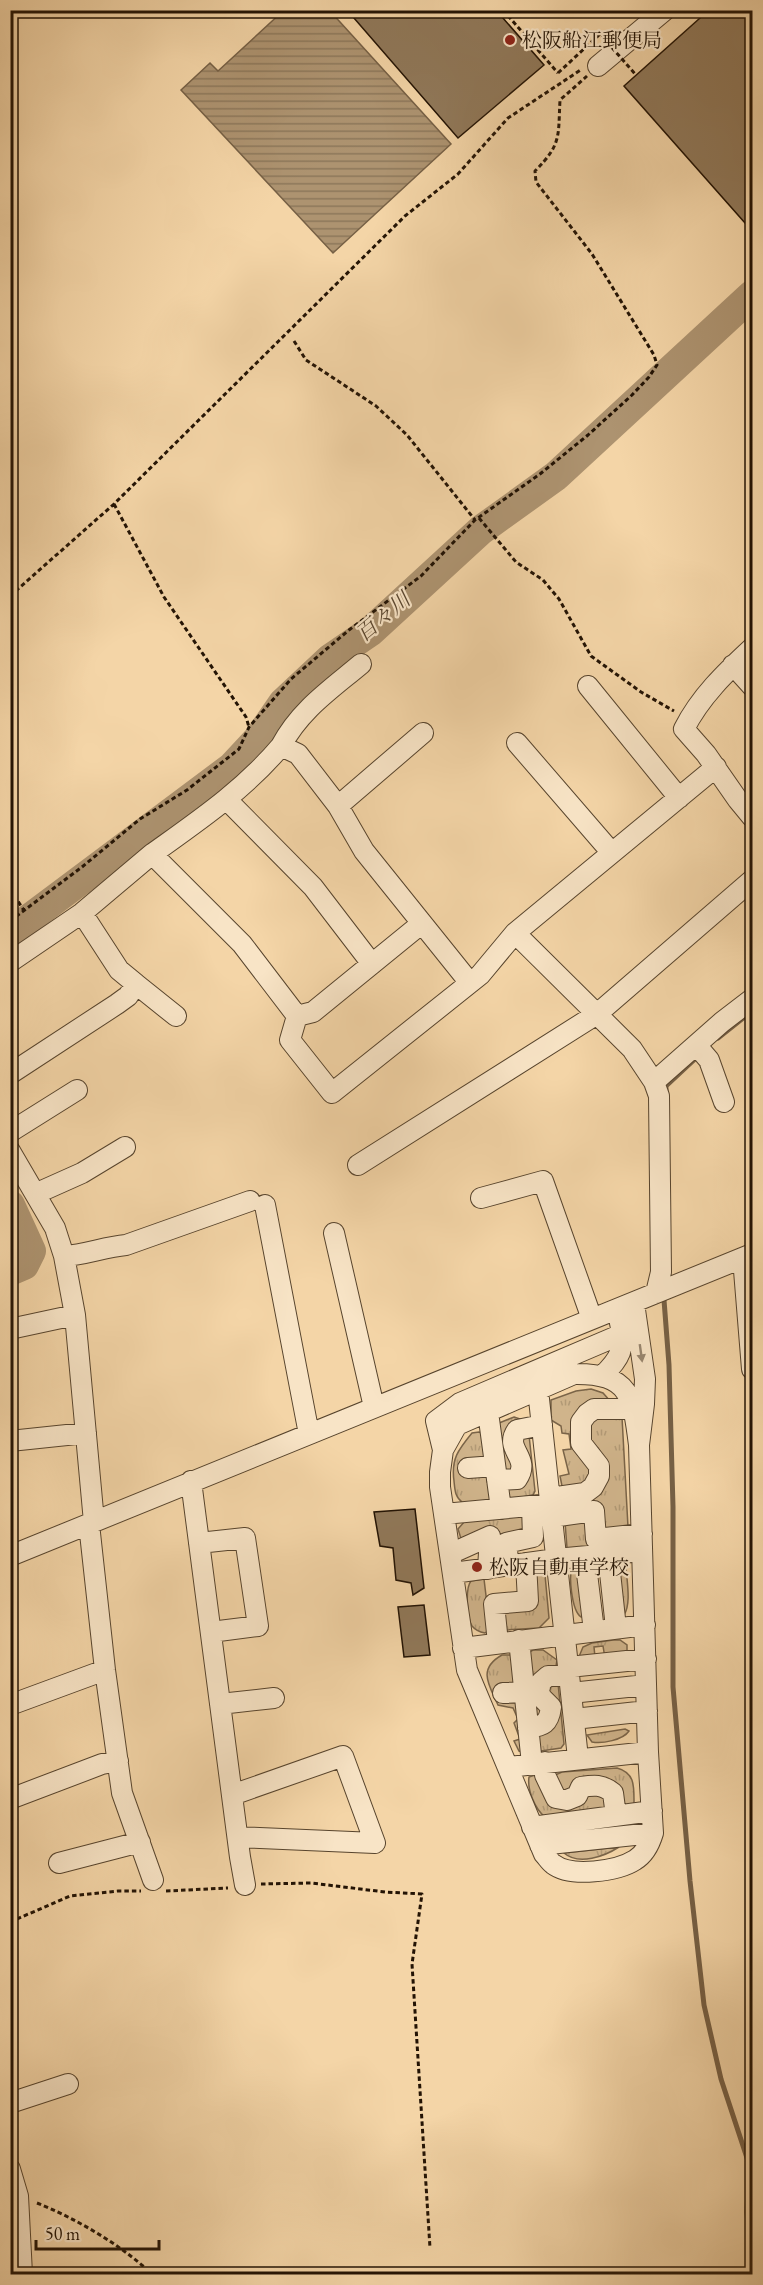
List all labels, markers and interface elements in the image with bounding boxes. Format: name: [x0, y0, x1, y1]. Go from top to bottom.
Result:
place label: 松阪船江郵便局: [522, 27, 662, 53]
marker: 松阪船江郵便局: [503, 33, 517, 47]
water label: 百々川: [350, 585, 417, 647]
one-way arrow: [636, 1344, 646, 1363]
place label: 松阪自動車学校: [489, 1554, 629, 1580]
marker: 松阪自動車学校: [470, 1560, 484, 1574]
scale bar: [36, 2213, 159, 2251]
text: 50 m: [45, 2222, 80, 2245]

